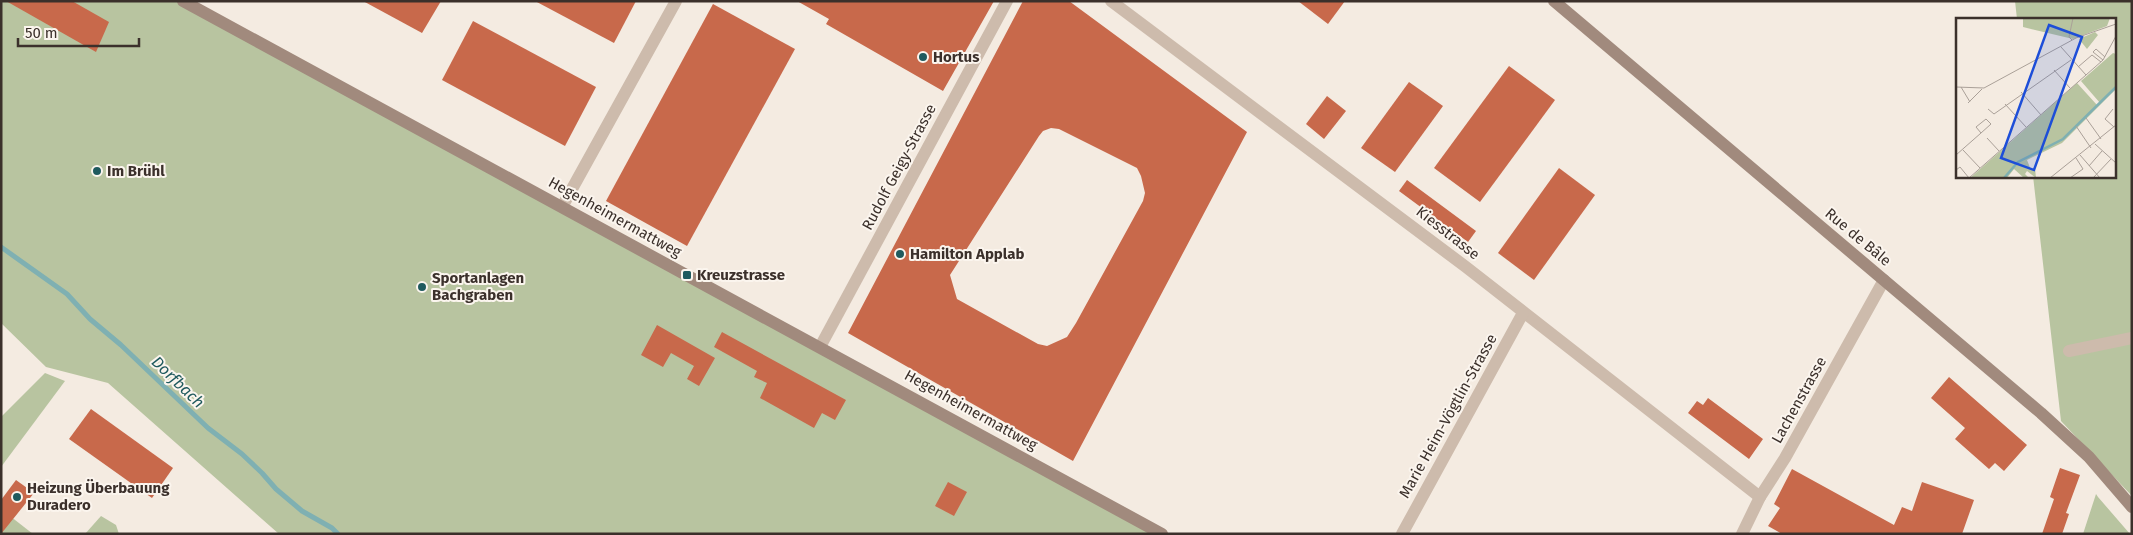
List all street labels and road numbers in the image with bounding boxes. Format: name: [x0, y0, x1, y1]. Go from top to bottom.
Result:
street label: Rudolf Geigy-Strasse: [858, 101, 940, 233]
street label: Hegenheimermattweg: [545, 173, 685, 261]
street label: Kiesstrasse: [1413, 203, 1483, 263]
street label: Rue de Bâle: [1821, 204, 1895, 270]
street label: Marie Heim-Vögtlin-Strasse: [1395, 331, 1501, 501]
street label: Lachenstrasse: [1768, 354, 1830, 446]
street label: Hegenheimermattweg: [901, 366, 1041, 454]

